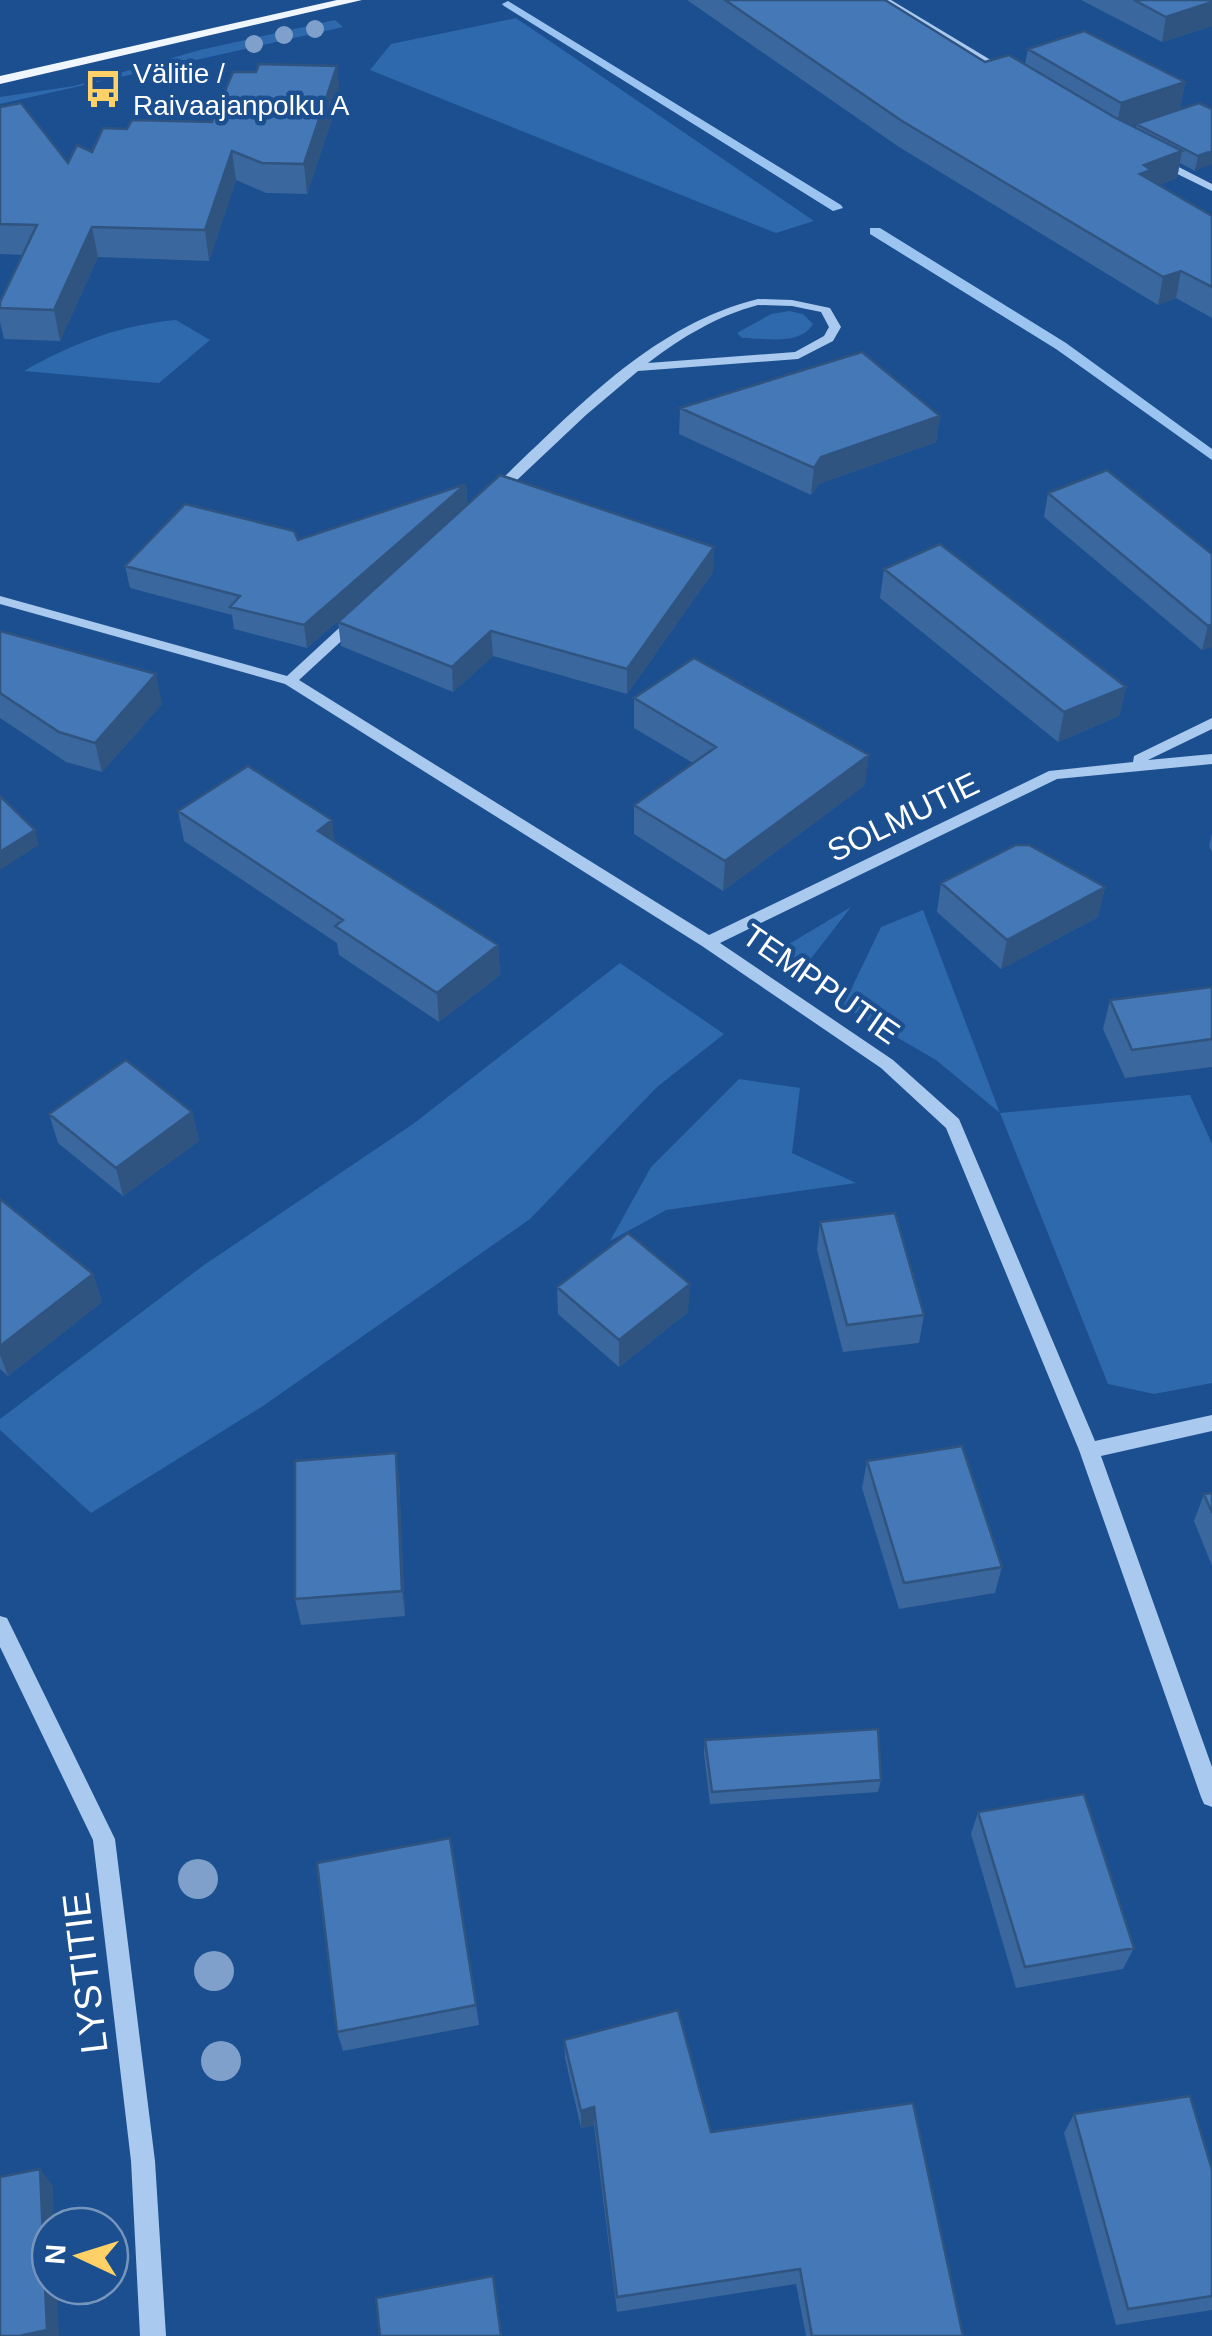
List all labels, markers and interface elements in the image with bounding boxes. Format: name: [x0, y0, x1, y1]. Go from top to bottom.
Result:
place label: Välitie / Raivaajanpolku A: [133, 58, 350, 121]
bus stop icon: Välitie / Raivaajanpolku A: [82, 68, 124, 110]
street label: SOLMUTIE: [822, 765, 984, 869]
street label: TEMPPUTIE: [736, 917, 906, 1051]
street label: LYSTITIE: [54, 1890, 116, 2056]
north arrow: [30, 2206, 130, 2306]
text: N: [39, 2243, 72, 2265]

